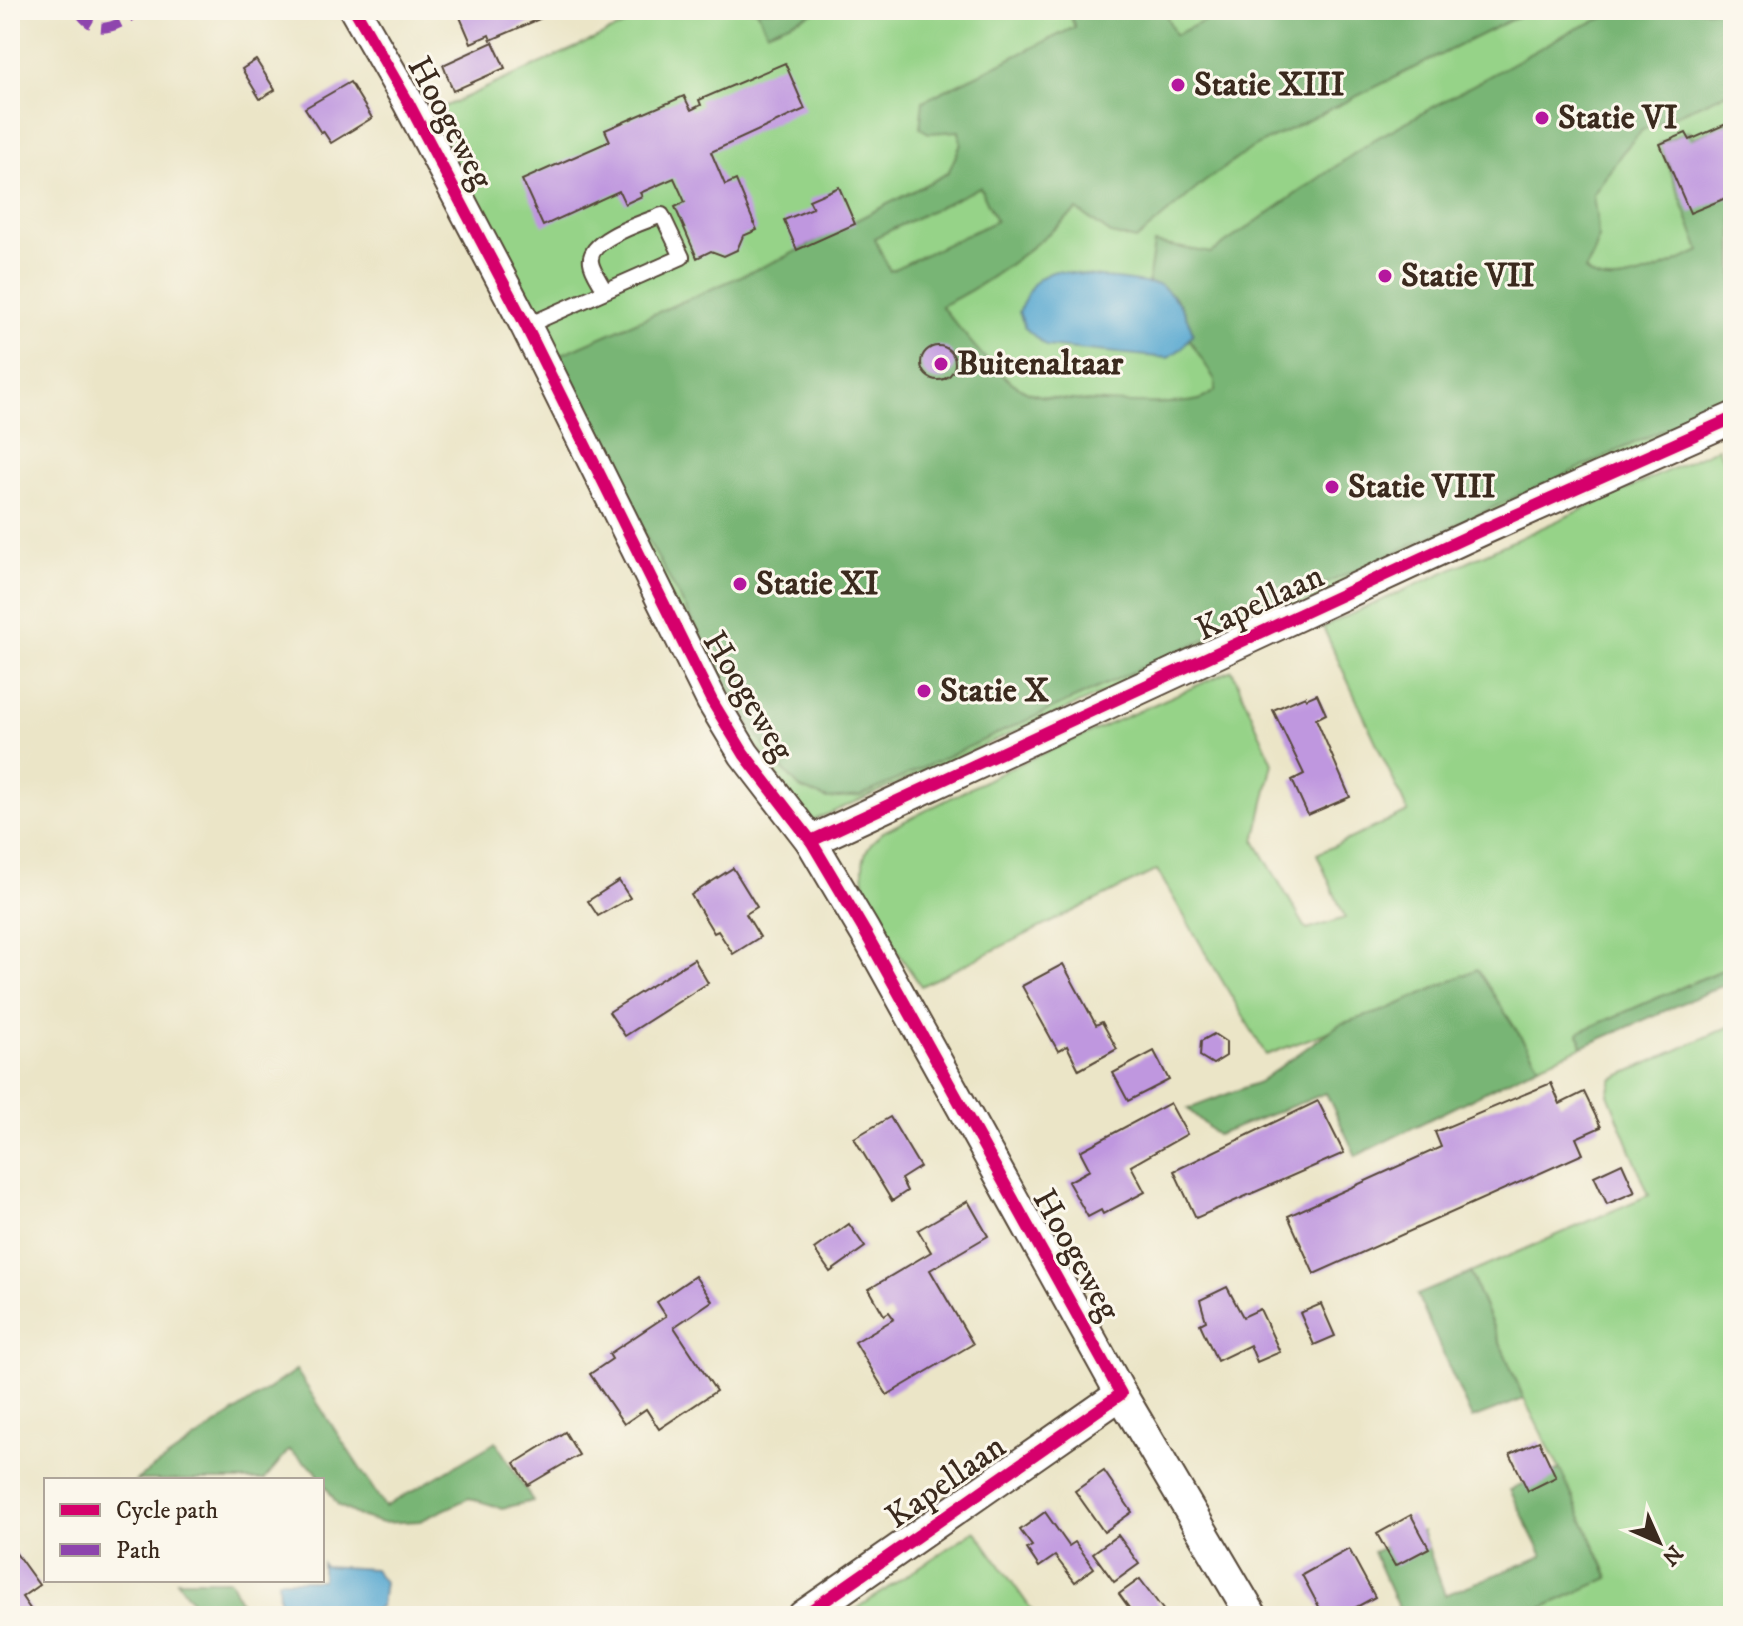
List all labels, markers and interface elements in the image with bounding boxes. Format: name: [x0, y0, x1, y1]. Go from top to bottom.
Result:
street label: Hoogeweg: [398, 50, 503, 197]
place label: Statie XIII: [1194, 64, 1345, 106]
marker: Statie XIII: [1169, 76, 1187, 94]
place label: Statie VI: [1558, 97, 1678, 139]
marker: Statie VI: [1533, 109, 1551, 127]
place label: Statie VII: [1401, 255, 1535, 297]
marker: Statie VII: [1376, 267, 1394, 285]
place label: Buitenaltaar: [957, 343, 1124, 385]
marker: Buitenaltaar: [932, 355, 950, 373]
place label: Statie VIII: [1348, 466, 1496, 508]
marker: Statie VIII: [1323, 478, 1341, 496]
street label: Kapellaan: [1189, 555, 1331, 651]
place label: Statie XI: [756, 563, 879, 605]
marker: Statie XI: [731, 575, 749, 593]
street label: Hoogeweg: [693, 623, 803, 769]
place label: Statie X: [940, 670, 1049, 712]
marker: Statie X: [915, 682, 933, 700]
street label: Hoogeweg: [1023, 1182, 1129, 1329]
street label: Kapellaan: [878, 1426, 1014, 1538]
legend: [44, 1478, 324, 1582]
text: Cycle path: [116, 1496, 218, 1526]
north arrow: [1619, 1502, 1699, 1582]
text: Path: [116, 1536, 161, 1566]
text: N: [1656, 1539, 1688, 1571]

